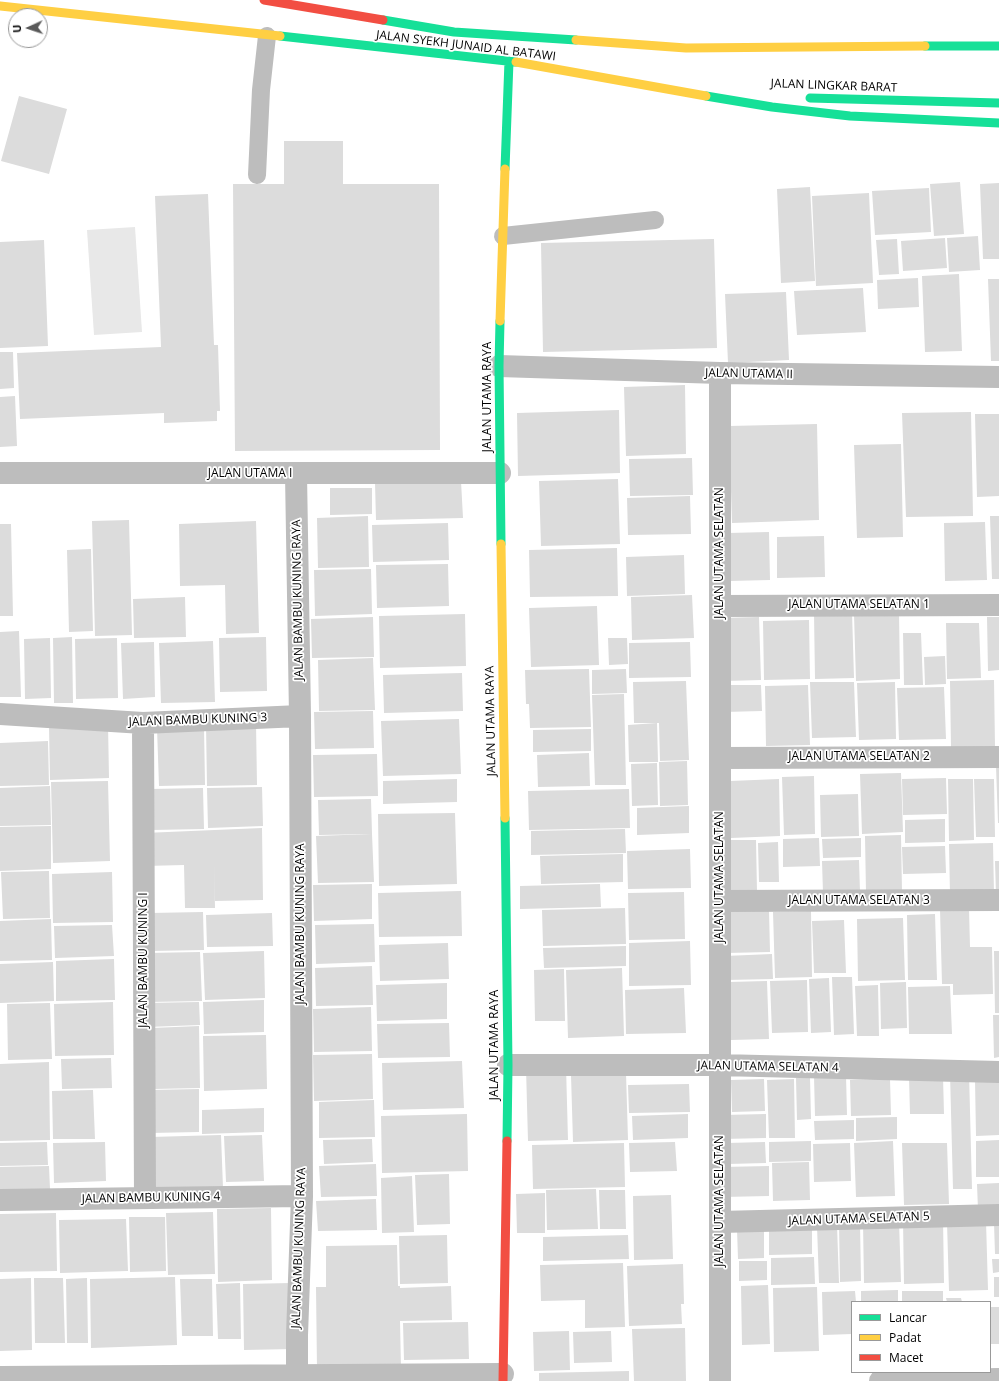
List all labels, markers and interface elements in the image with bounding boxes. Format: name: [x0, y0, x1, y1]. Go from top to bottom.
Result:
north arrow: [8, 8, 48, 48]
text: U: [9, 24, 24, 33]
street label: JALAN SYEKH JUNAID AL BATAWI: [375, 28, 557, 64]
street label: JALAN LINGKAR BARAT: [770, 77, 898, 95]
street label: JALAN UTAMA RAYA: [481, 342, 495, 452]
street label: JALAN UTAMA II: [705, 366, 793, 382]
street label: JALAN UTAMA I: [208, 467, 292, 481]
street label: JALAN UTAMA SELATAN: [713, 487, 727, 619]
street label: JALAN BAMBU KUNING RAYA: [289, 519, 307, 681]
street label: JALAN UTAMA SELATAN 1: [788, 598, 930, 612]
street label: JALAN UTAMA RAYA: [483, 666, 499, 776]
street label: JALAN BAMBU KUNING 3: [128, 710, 268, 730]
street label: JALAN UTAMA SELATAN 2: [788, 750, 930, 764]
street label: JALAN UTAMA SELATAN: [713, 811, 727, 943]
street label: JALAN BAMBU KUNING RAYA: [294, 843, 308, 1005]
street label: JALAN BAMBU KUNING I: [137, 892, 151, 1028]
street label: JALAN UTAMA SELATAN 3: [788, 894, 930, 908]
street label: JALAN UTAMA RAYA: [488, 990, 502, 1100]
street label: JALAN UTAMA SELATAN 4: [697, 1059, 839, 1075]
street label: JALAN UTAMA SELATAN: [713, 1135, 727, 1267]
street label: JALAN BAMBU KUNING RAYA: [289, 1167, 309, 1329]
street label: JALAN BAMBU KUNING 4: [81, 1190, 221, 1206]
street label: JALAN UTAMA SELATAN 5: [788, 1209, 930, 1229]
legend: [851, 1301, 991, 1373]
text: Lancar: [889, 1309, 927, 1326]
text: Padat: [889, 1329, 921, 1346]
text: Macet: [889, 1349, 923, 1366]

